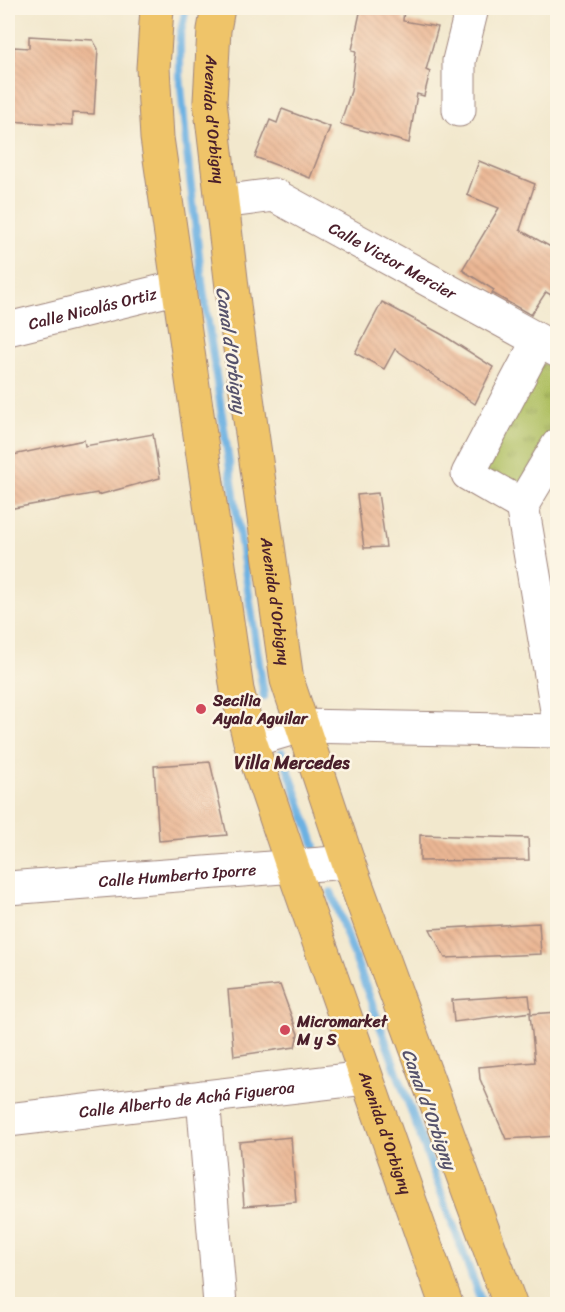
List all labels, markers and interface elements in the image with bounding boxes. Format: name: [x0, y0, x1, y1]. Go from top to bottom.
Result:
street label: Avenida d'Orbigny: [195, 53, 234, 186]
street label: Calle Victor Mercier: [323, 213, 463, 308]
street label: Calle Nicolás Ortiz: [25, 278, 160, 338]
water label: Canal d'Orbigny: [206, 285, 256, 418]
street label: Avenida d'Orbigny: [252, 534, 299, 668]
place label: Secilia Ayala Aguilar: [212, 686, 309, 733]
marker: Secilia Ayala Aguilar: [194, 702, 208, 716]
district label: Villa Mercedes: [234, 747, 350, 779]
street label: Calle Humberto Iporre: [98, 855, 257, 896]
place label: Micromarket M y S: [296, 1007, 389, 1054]
marker: Micromarket M y S: [278, 1023, 292, 1037]
water label: Canal d'Orbigny: [392, 1044, 467, 1177]
street label: Avenida d'Orbigny: [350, 1066, 421, 1199]
street label: Calle Alberto de Achá Figueroa: [77, 1072, 297, 1126]

